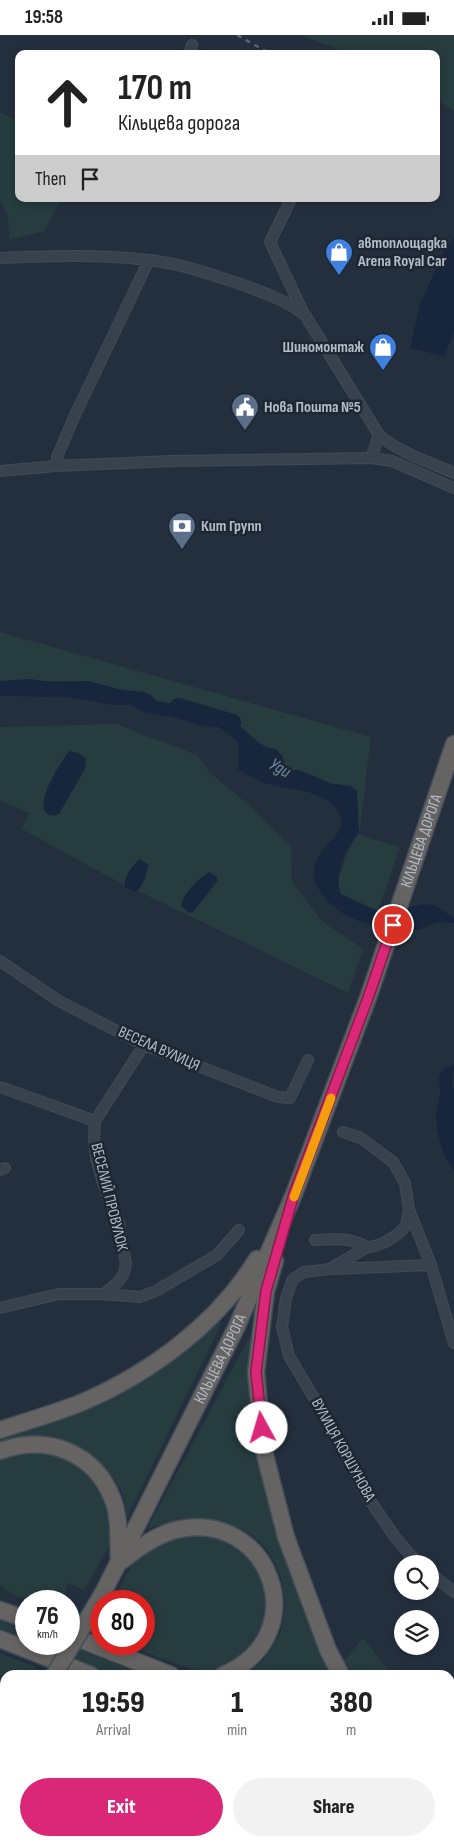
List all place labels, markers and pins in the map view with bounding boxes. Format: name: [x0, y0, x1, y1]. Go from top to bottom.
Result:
place label: автоплощадка Arena Royal Car: [357, 234, 447, 271]
shop icon: автоплощадка Arena Royal Car: [324, 237, 354, 276]
shop icon: Шиномонтаж: [368, 332, 398, 371]
place label: Шиномонтаж: [283, 338, 364, 357]
public building icon: Нова Пошта №5: [230, 392, 260, 431]
place label: Нова Пошта №5: [264, 398, 361, 417]
bank icon: Кит Групп: [167, 511, 197, 550]
place label: Кит Групп: [201, 517, 262, 536]
pin: [372, 904, 414, 946]

